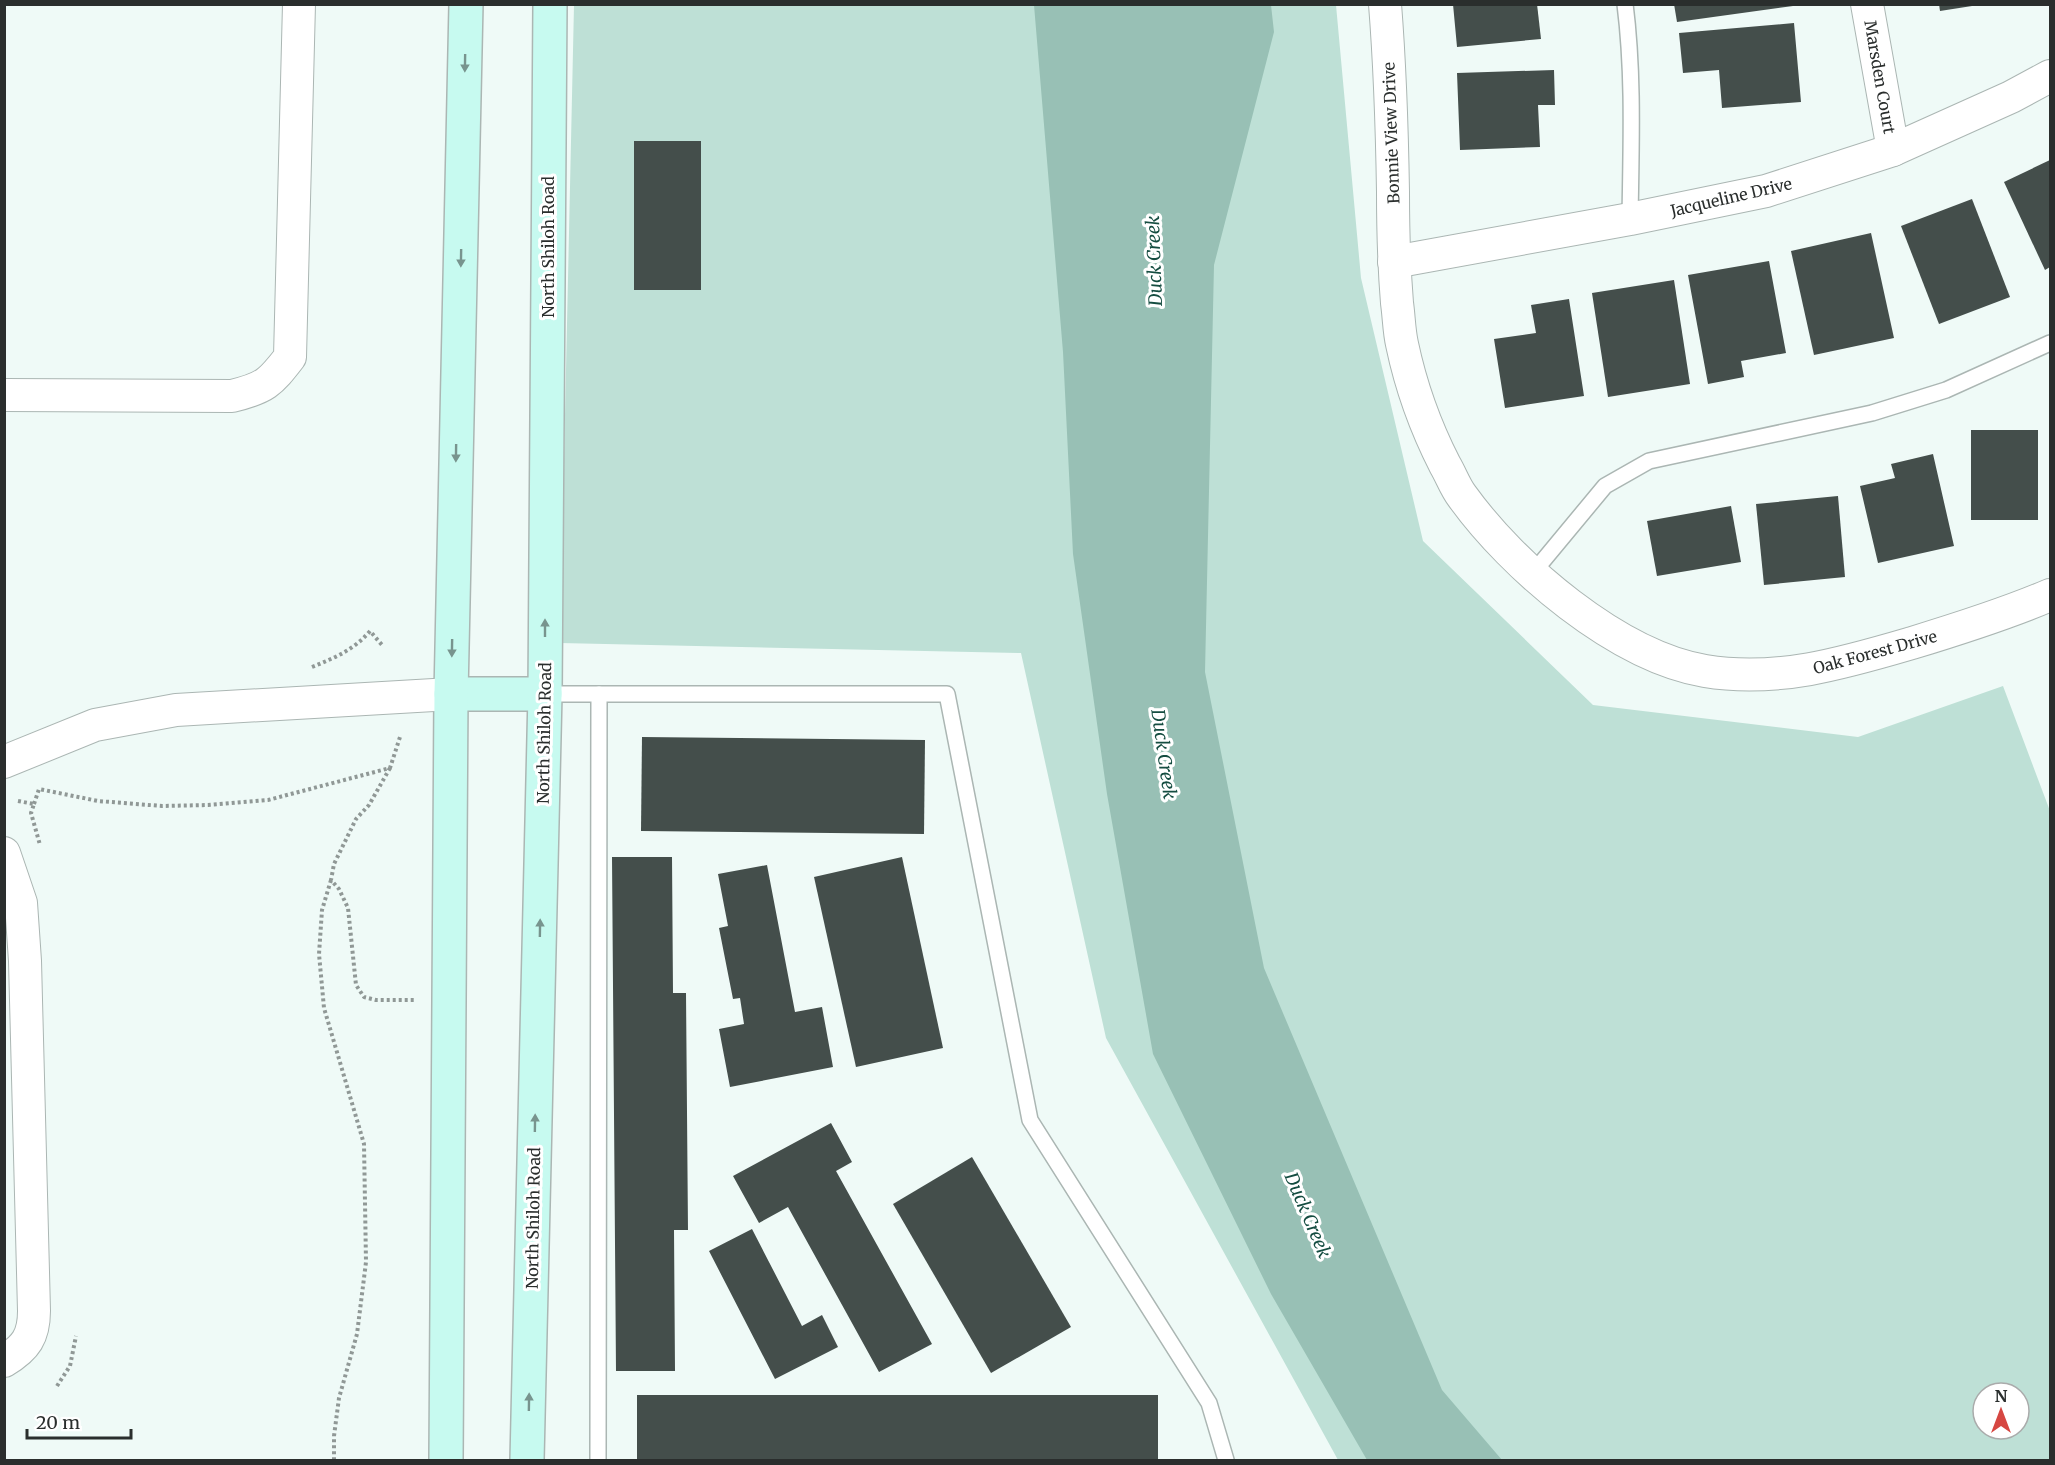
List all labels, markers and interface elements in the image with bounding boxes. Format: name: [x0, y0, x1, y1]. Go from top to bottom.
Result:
street label: Marsden Court: [1860, 19, 1900, 136]
one-way arrow: [460, 53, 470, 72]
street label: Bonnie View Drive: [1379, 62, 1403, 204]
street label: Jacqueline Drive: [1667, 173, 1794, 221]
street label: North Shiloh Road: [538, 176, 558, 318]
water label: Duck Creek: [1141, 215, 1167, 308]
one-way arrow: [456, 248, 465, 267]
one-way arrow: [451, 443, 461, 462]
one-way arrow: [540, 619, 550, 638]
street label: Oak Forest Drive: [1811, 626, 1939, 678]
one-way arrow: [447, 638, 457, 657]
street label: North Shiloh Road: [533, 662, 555, 804]
water label: Duck Creek: [1146, 706, 1182, 801]
one-way arrow: [535, 919, 544, 938]
one-way arrow: [530, 1114, 540, 1133]
street label: North Shiloh Road: [522, 1147, 544, 1289]
water label: Duck Creek: [1279, 1168, 1336, 1261]
north arrow: [1971, 1381, 2031, 1441]
text: N: [1995, 1386, 2008, 1406]
one-way arrow: [524, 1393, 534, 1412]
scale bar: [27, 1402, 130, 1440]
text: 20 m: [36, 1411, 80, 1434]

